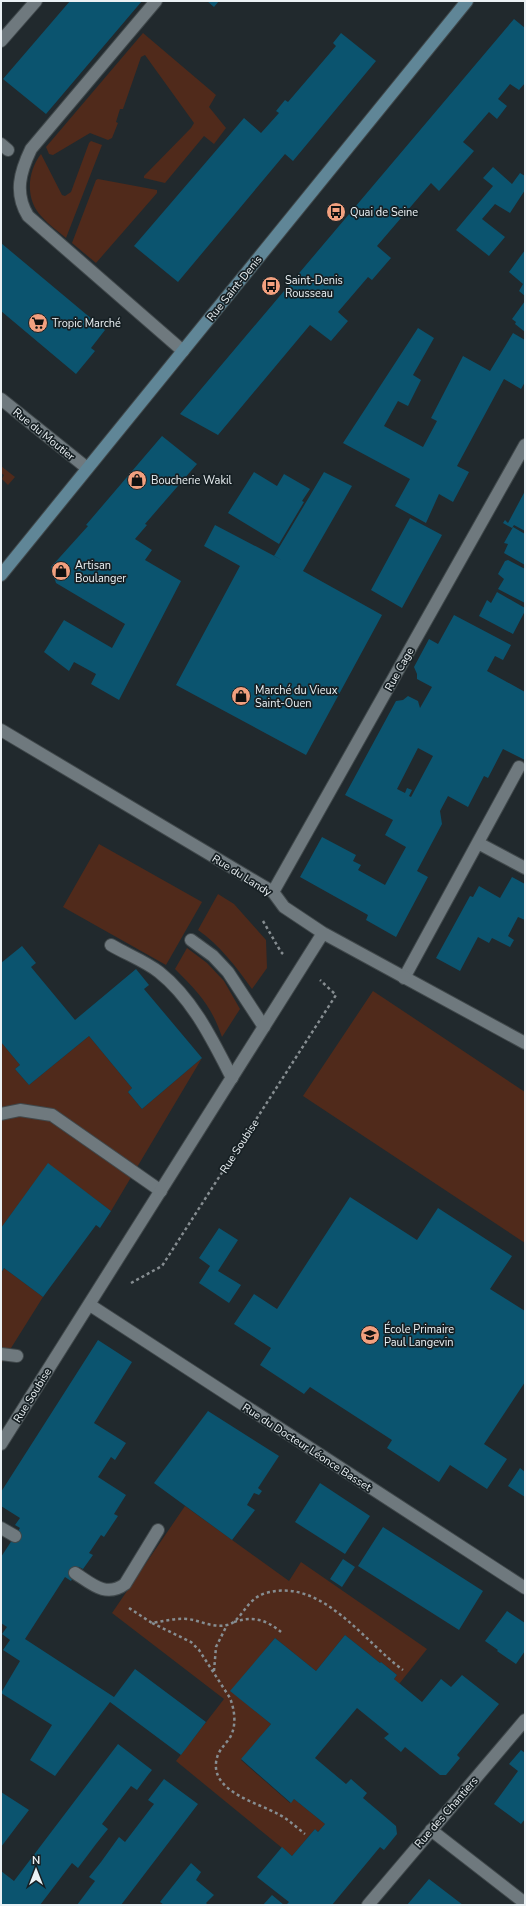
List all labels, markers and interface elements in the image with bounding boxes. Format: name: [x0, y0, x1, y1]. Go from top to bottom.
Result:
bus stop icon: Quai de Seine: [325, 201, 347, 223]
place label: Quai de Seine: [350, 205, 418, 220]
street label: Rue Saint-Denis: [203, 252, 265, 324]
place label: Saint-Denis Rousseau: [285, 273, 343, 301]
bus stop icon: Saint-Denis Rousseau: [260, 275, 282, 297]
supermarket icon: Tropic Marché: [27, 312, 49, 334]
place label: Tropic Marché: [52, 316, 121, 331]
street label: Rue du Moutier: [10, 405, 78, 464]
shop icon: Boucherie Wakil: [126, 469, 148, 491]
place label: Boucherie Wakil: [151, 473, 232, 488]
place label: Artisan Boulanger: [75, 558, 126, 586]
shop icon: Artisan Boulanger: [50, 560, 72, 582]
street label: Rue Cage: [381, 645, 418, 694]
place label: Marché du Vieux Saint-Ouen: [255, 683, 338, 711]
shop icon: Marché du Vieux Saint-Ouen: [230, 685, 252, 707]
street label: Rue du Landy: [209, 851, 275, 900]
street label: Rue Soubise: [216, 1116, 263, 1176]
place label: École Primaire Paul Langevin: [384, 1321, 454, 1350]
school or university icon: École Primaire Paul Langevin: [359, 1324, 381, 1346]
street label: Rue Soubise: [10, 1365, 55, 1425]
street label: Rue du Docteur Léonce Basset: [239, 1400, 374, 1495]
street label: Rue des Chantiers: [411, 1774, 481, 1851]
north arrow: [16, 1850, 56, 1890]
text: N: [32, 1853, 40, 1868]

